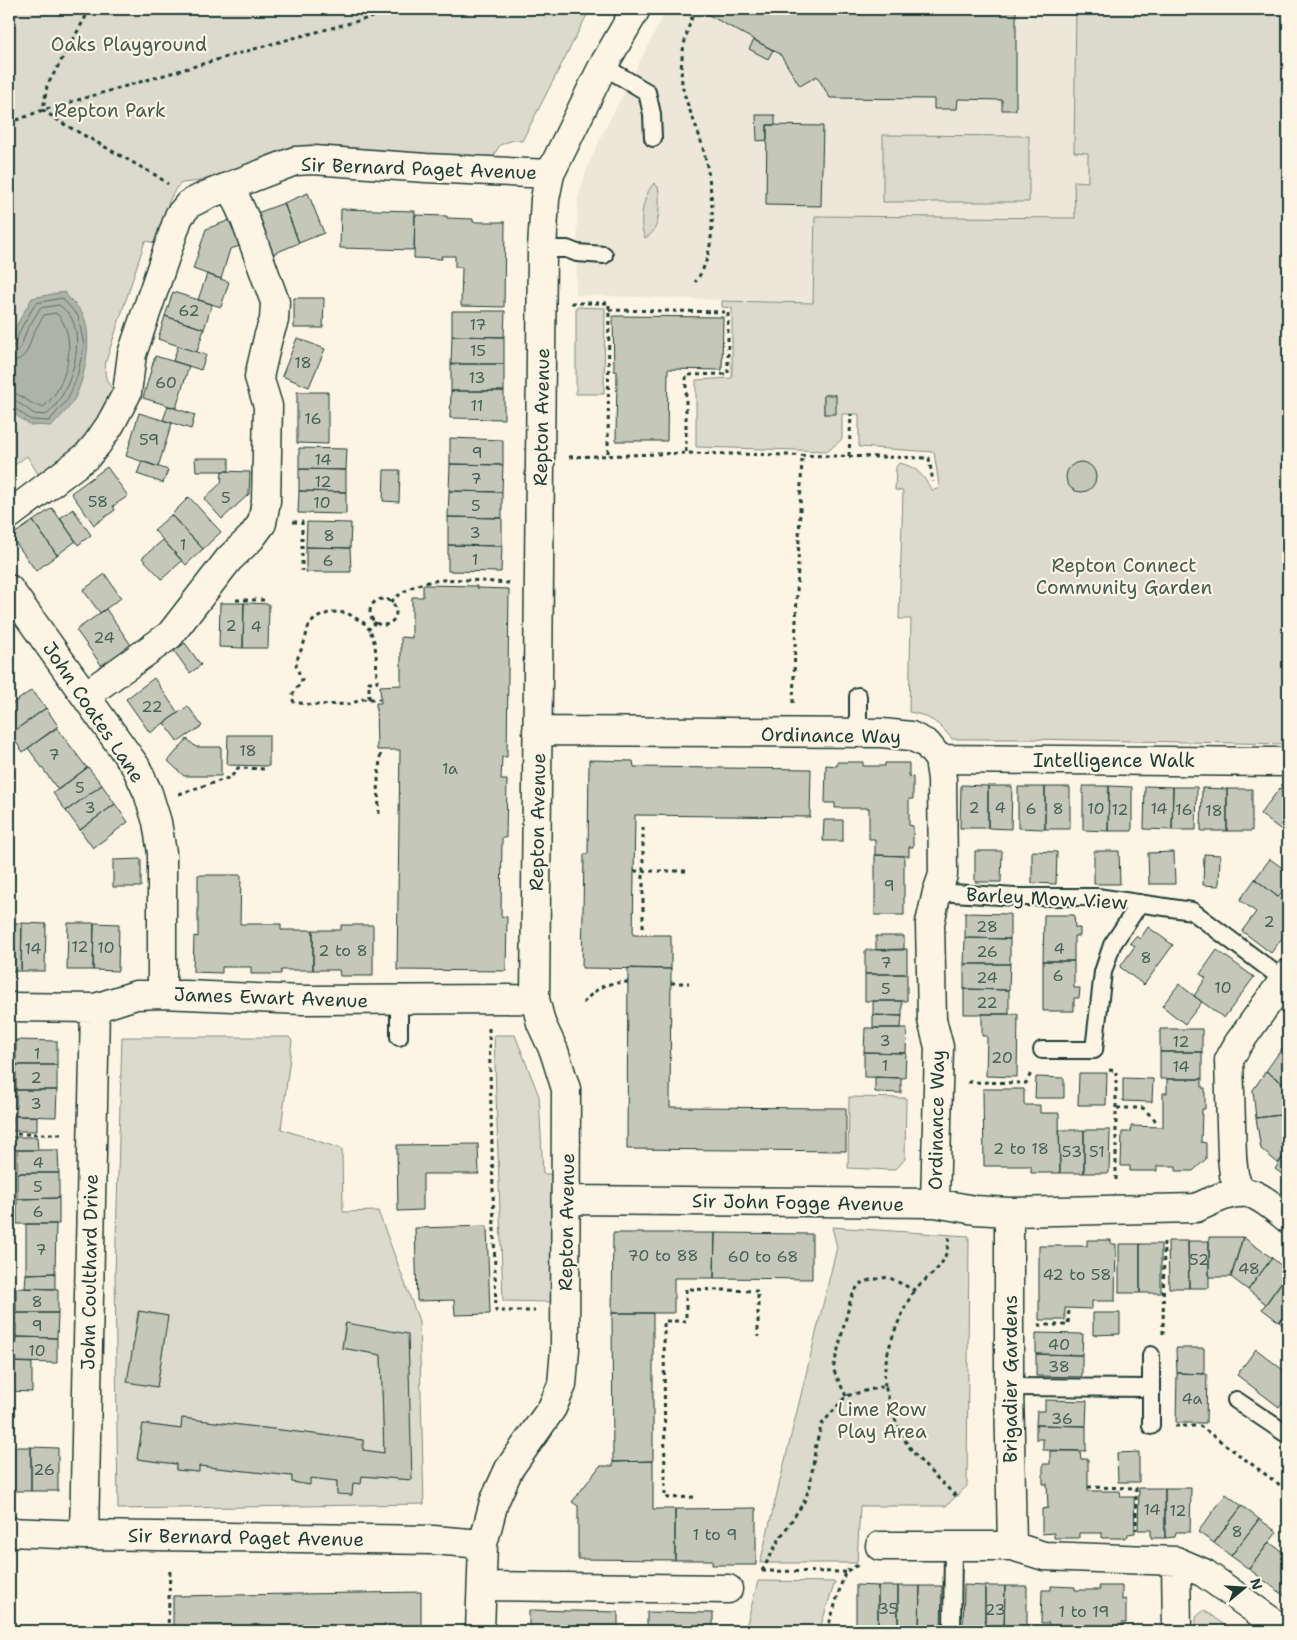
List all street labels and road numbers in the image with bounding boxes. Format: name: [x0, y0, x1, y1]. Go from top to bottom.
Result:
street label: Sir Bernard Paget Avenue: [301, 152, 537, 185]
street label: Repton Avenue: [528, 348, 555, 486]
street label: John Coates Lane: [37, 637, 150, 788]
street label: Ordinance Way: [761, 722, 901, 749]
street label: Intelligence Walk: [1033, 748, 1195, 773]
street label: Repton Avenue: [524, 753, 551, 891]
street label: Barley Mow View: [966, 882, 1128, 915]
street label: James Ewart Avenue: [173, 982, 369, 1013]
street label: Ordinance Way: [923, 1050, 950, 1190]
street label: Repton Avenue: [553, 1153, 580, 1291]
street label: John Coulthard Drive: [75, 1174, 104, 1370]
street label: Sir John Fogge Avenue: [692, 1188, 904, 1217]
street label: Brigadier Gardens: [998, 1295, 1023, 1463]
street label: Sir Bernard Paget Avenue: [128, 1523, 364, 1552]

